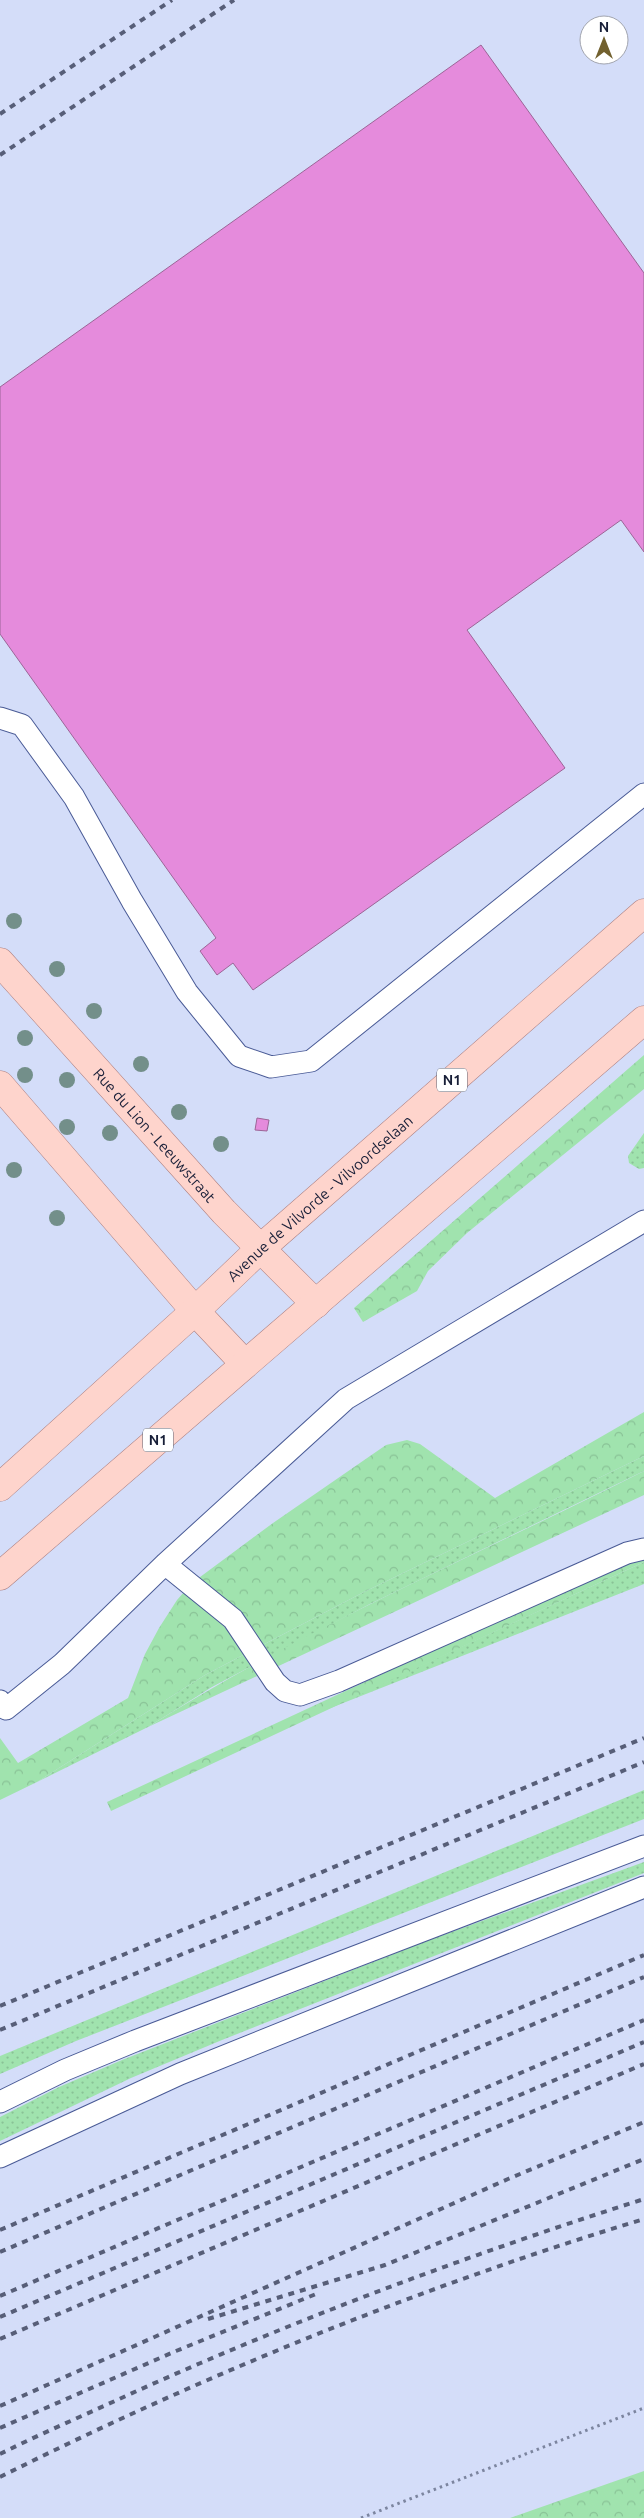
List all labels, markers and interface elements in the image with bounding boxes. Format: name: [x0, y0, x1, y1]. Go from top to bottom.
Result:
north arrow: [579, 15, 629, 65]
text: N: [599, 19, 609, 35]
street label: Rue du Lion - Leeuwstraat: [90, 1064, 219, 1205]
road number: N1: [437, 1068, 467, 1092]
street label: Avenue de Vilvorde - Vilvoordselaan: [223, 1111, 416, 1284]
road number: N1: [143, 1428, 173, 1452]

